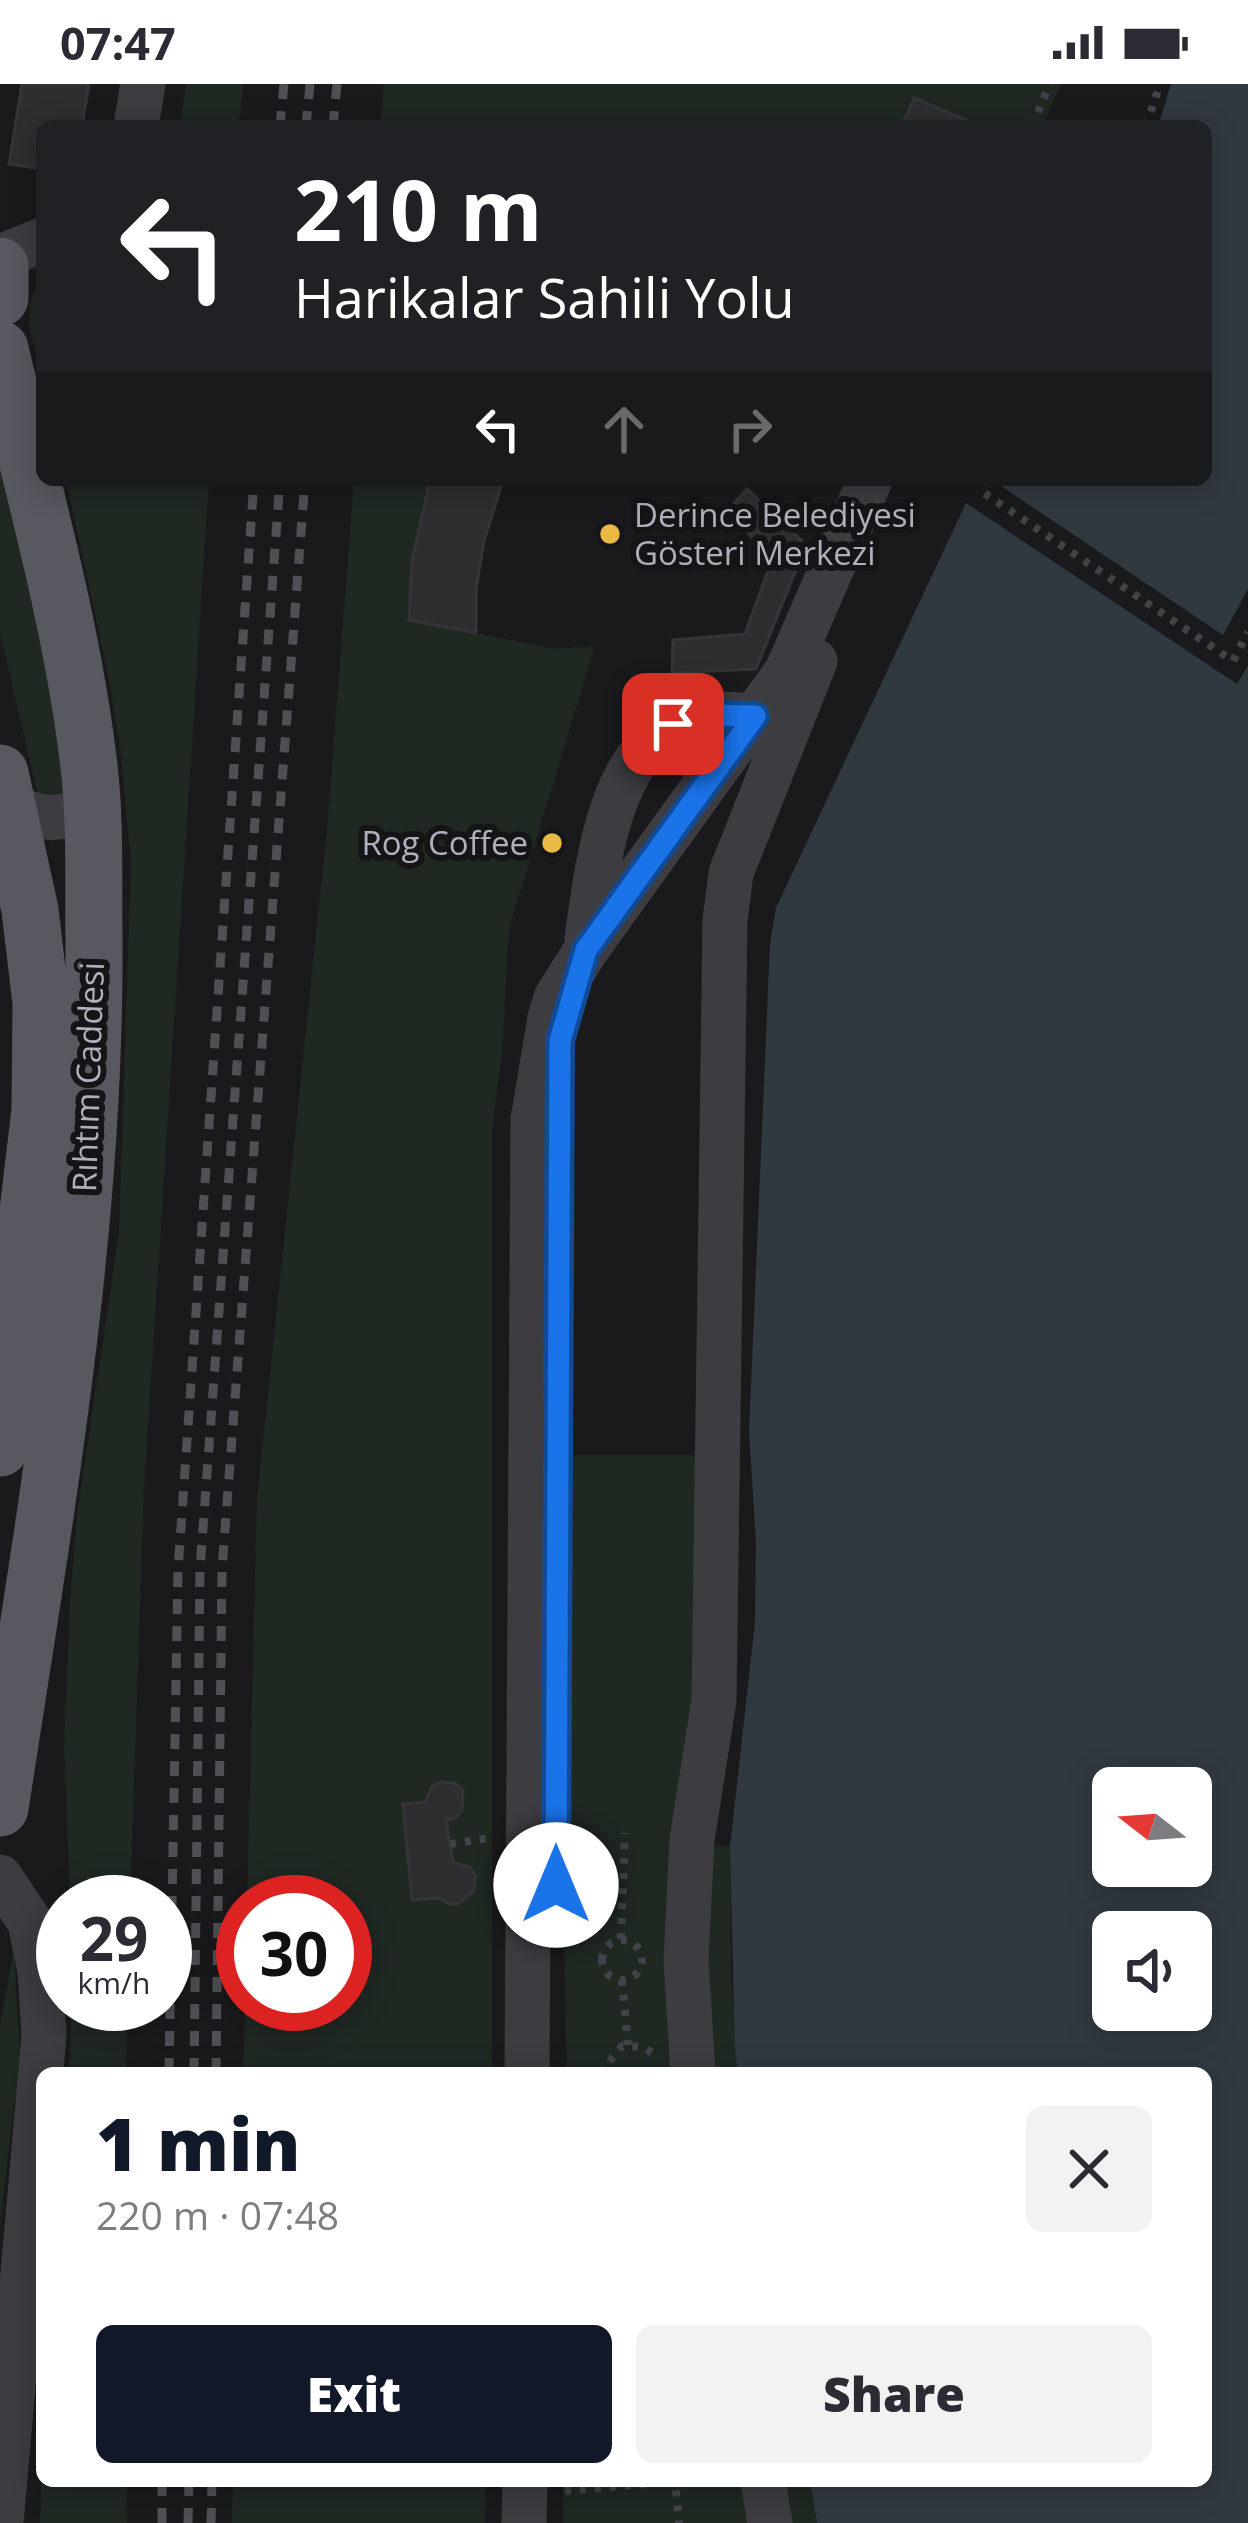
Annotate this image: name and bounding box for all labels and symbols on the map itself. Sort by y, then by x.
place label: Derince Belediyesi Gösteri Merkezi [634,492,916,575]
marker: Derince Belediyesi Gösteri Merkezi [597,521,623,547]
pin [622,673,724,775]
place label: Rog Coffee [361,820,528,865]
marker: Rog Coffee [539,830,565,856]
street label: Rıhtım Caddesi [61,961,114,1193]
north arrow [1092,1767,1212,1887]
position arrow [493,1822,619,1948]
speed limit sign: 30 [216,1875,372,2031]

